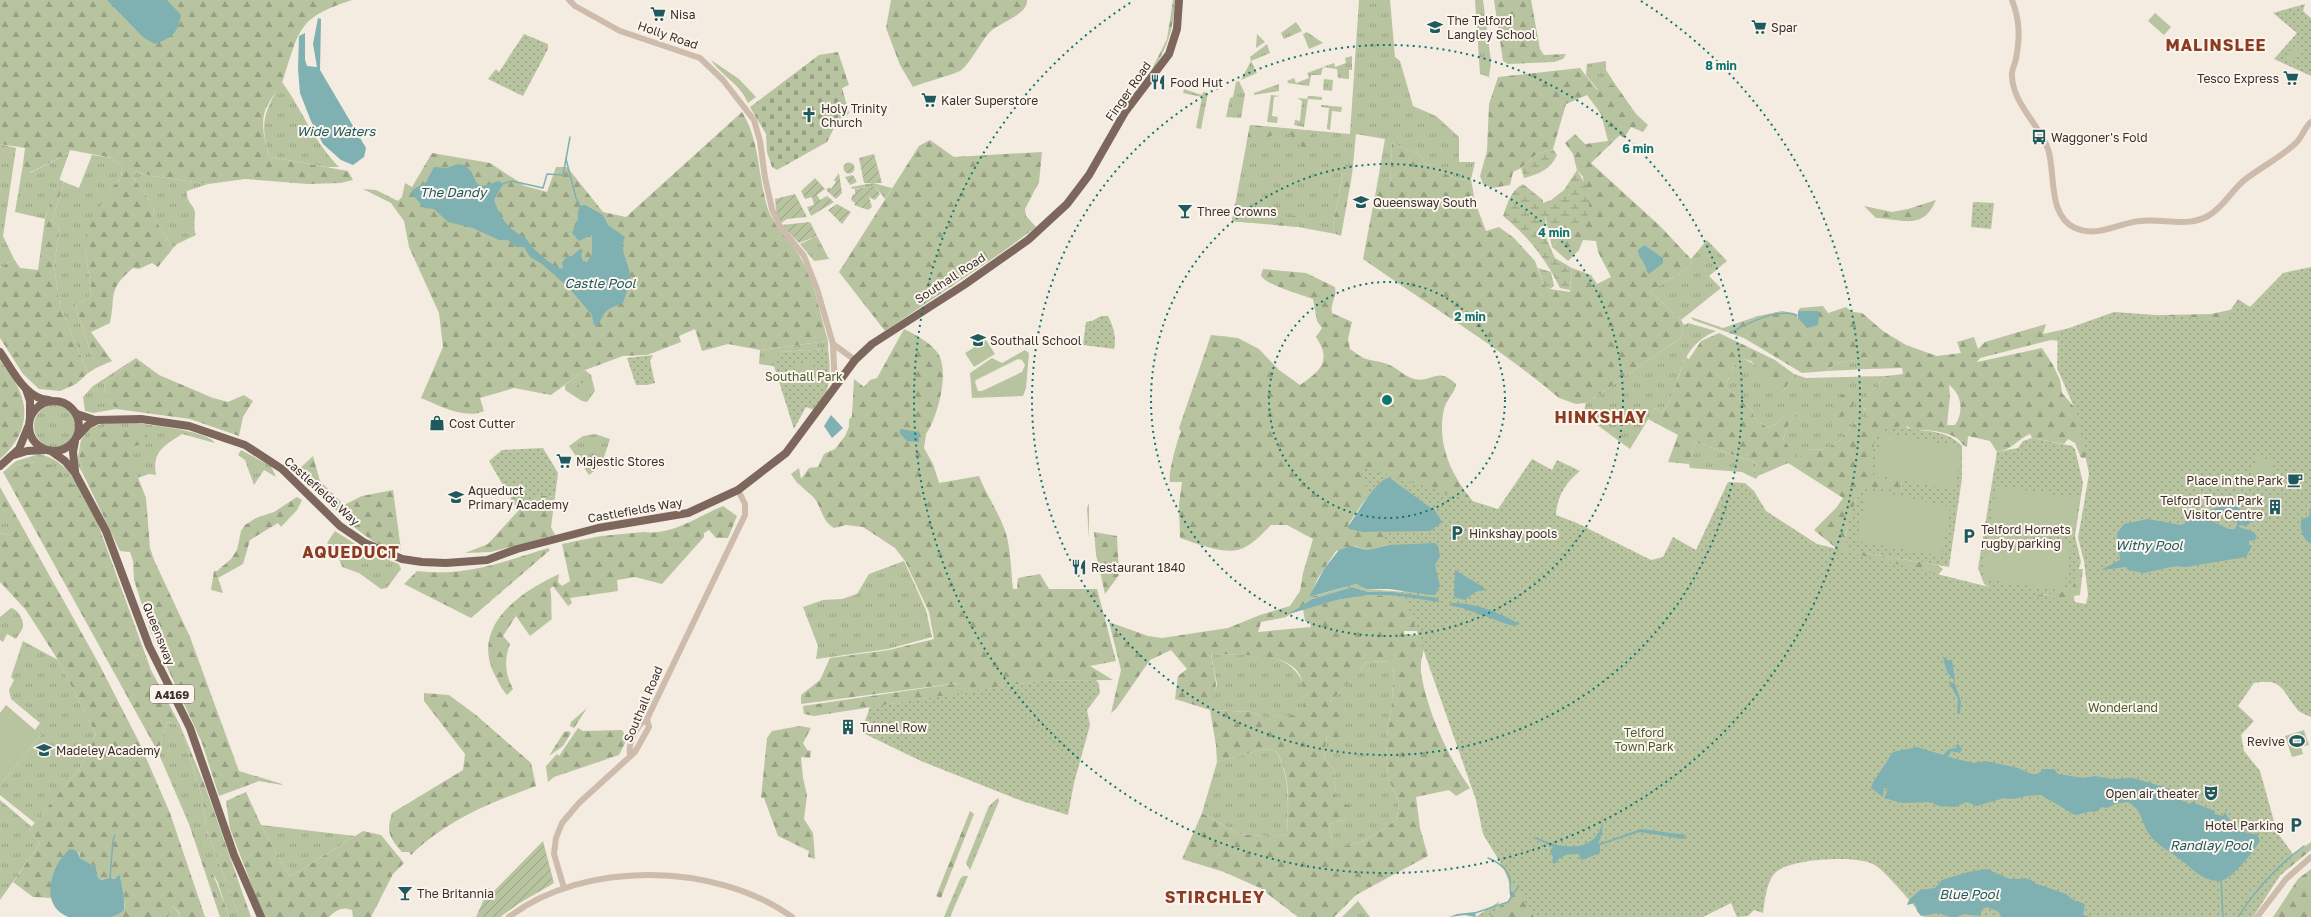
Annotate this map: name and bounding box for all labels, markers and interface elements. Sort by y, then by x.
supermarket icon: Nisa [649,5,667,23]
place label: Nisa [670,7,695,22]
place label: The Telford Langley School [1447,13,1536,42]
street label: Holly Road [636,18,700,52]
school or university icon: The Telford Langley School [1426,18,1444,36]
supermarket icon: Spar [1750,18,1768,36]
place label: Spar [1771,20,1798,35]
district label: MALINSLEE [2165,35,2267,55]
street label: Finger Road [1102,58,1154,124]
text: 8 min [1705,58,1737,73]
supermarket icon: Tesco Express [2282,69,2300,87]
place label: Tesco Express [2197,71,2279,86]
restaurant icon: Food Hut [1149,73,1167,91]
place label: Food Hut [1170,75,1223,90]
supermarket icon: Kaler Superstore [920,91,938,109]
place label: Kaler Superstore [941,93,1038,108]
place label: Holy Trinity Church [821,101,888,130]
church icon: Holy Trinity Church [800,106,818,124]
water label: Wide Waters [297,123,376,139]
bus stop icon: Waggoner's Fold [2030,128,2048,146]
place label: Waggoner's Fold [2051,130,2148,145]
text: 6 min [1622,141,1654,156]
water label: The Dandy [420,184,488,200]
school or university icon: Queensway South [1352,193,1370,211]
place label: Queensway South [1373,195,1477,210]
bar icon: Three Crowns [1176,202,1194,220]
place label: Three Crowns [1197,204,1277,219]
text: 4 min [1538,225,1570,240]
street label: Southall Road [912,250,988,306]
water label: Castle Pool [564,275,636,291]
text: 2 min [1454,309,1486,324]
school or university icon: Southall School [969,331,987,349]
place label: Southall School [990,333,1082,348]
park label: Southall Park [765,369,843,384]
centre of rings [1380,393,1394,407]
district label: HINKSHAY [1554,407,1648,427]
shop icon: Cost Cutter [428,414,446,432]
place label: Cost Cutter [449,416,515,431]
supermarket icon: Majestic Stores [555,452,573,470]
street label: Castlefields Way [281,453,363,529]
place label: Majestic Stores [576,454,665,469]
cafe icon: Place in the Park [2286,471,2304,489]
place label: Place in the Park [2186,473,2283,488]
place label: Aqueduct Primary Academy [468,483,569,512]
school or university icon: Aqueduct Primary Academy [447,488,465,506]
place label: Telford Town Park Visitor Centre [2160,493,2263,522]
street label: Castlefields Way [586,494,684,526]
building icon: Telford Town Park Visitor Centre [2266,498,2284,516]
place label: Telford Hornets rugby parking [1981,522,2071,551]
parking icon: Hinkshay pools [1448,524,1466,542]
place label: Hinkshay pools [1469,526,1557,541]
parking icon: Telford Hornets rugby parking [1960,527,1978,545]
water label: Withy Pool [2115,537,2184,553]
district label: AQUEDUCT [302,542,400,562]
restaurant icon: Restaurant 1840 [1070,558,1088,576]
place label: Restaurant 1840 [1091,560,1186,575]
street label: Queensway [140,600,179,668]
street label: Southall Road [620,664,666,744]
road number: A4169 [150,685,194,703]
park label: Wonderland [2088,700,2158,715]
building icon: Tunnel Row [839,718,857,736]
place label: Tunnel Row [860,720,927,735]
park label: Telford Town Park [1614,725,1674,754]
sports icon: Revive [2288,732,2306,750]
place label: Revive [2247,734,2285,749]
school or university icon: Madeley Academy [35,741,53,759]
place label: Madeley Academy [56,743,161,758]
theatre icon: Open air theater [2202,784,2220,802]
place label: Open air theater [2105,786,2199,801]
parking icon: Hotel Parking [2287,816,2305,834]
place label: Hotel Parking [2205,818,2284,833]
water label: Randlay Pool [2170,837,2253,853]
bar icon: The Britannia [396,884,414,902]
place label: The Britannia [417,886,494,901]
water label: Blue Pool [1939,886,2000,902]
district label: STIRCHLEY [1165,887,1265,907]

